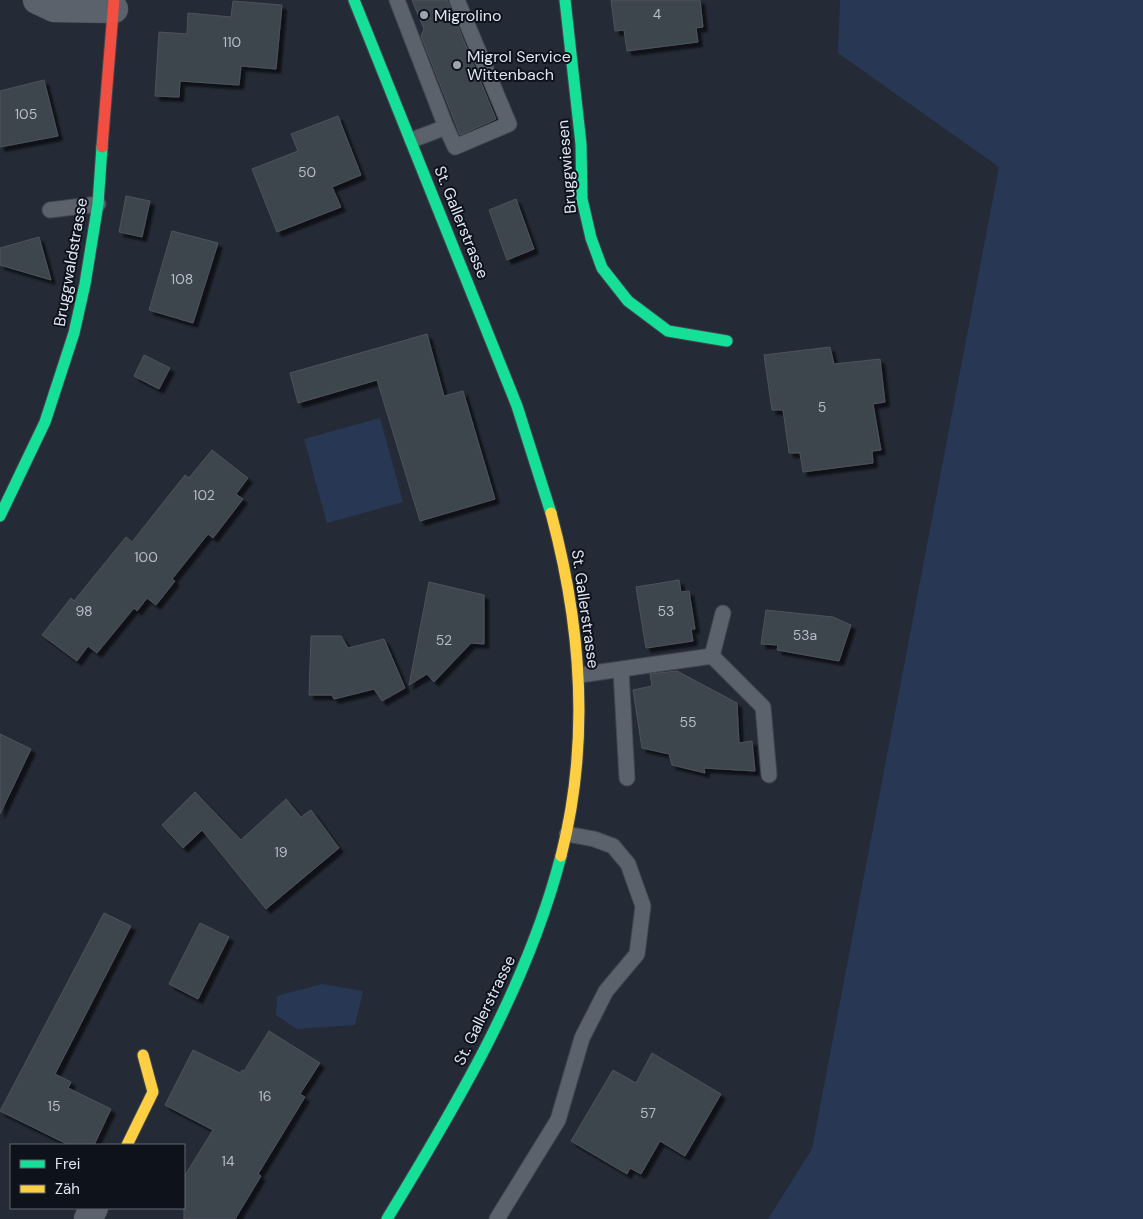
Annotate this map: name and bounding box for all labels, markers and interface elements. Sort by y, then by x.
place label: Migrolino [434,5,501,26]
house number: 4 [653,5,662,23]
marker: Migrolino [418,9,430,21]
house number: 110 [223,33,241,51]
place label: Migrol Service Wittenbach [467,46,571,85]
marker: Migrol Service Wittenbach [451,59,463,71]
house number: 105 [15,105,37,123]
street label: Bruggwiesen [552,119,581,215]
house number: 50 [298,163,316,181]
street label: St. Gallerstrasse [429,163,494,282]
street label: Bruggwaldstrasse [49,196,92,328]
house number: 108 [171,270,193,288]
house number: 5 [818,398,826,416]
house number: 102 [193,486,215,504]
house number: 100 [134,548,158,566]
street label: St. Gallerstrasse [567,548,604,670]
house number: 98 [75,602,93,620]
house number: 53 [658,602,674,620]
house number: 53a [793,626,817,644]
house number: 52 [436,631,452,649]
house number: 55 [679,713,697,731]
house number: 19 [274,843,288,861]
street label: St. Gallerstrasse [449,952,520,1069]
house number: 16 [258,1087,272,1105]
house number: 15 [48,1097,60,1115]
house number: 57 [640,1104,656,1122]
legend [10,1144,185,1209]
house number: 14 [222,1152,235,1170]
text: Frei [55,1154,80,1174]
text: Zäh [55,1179,80,1199]

